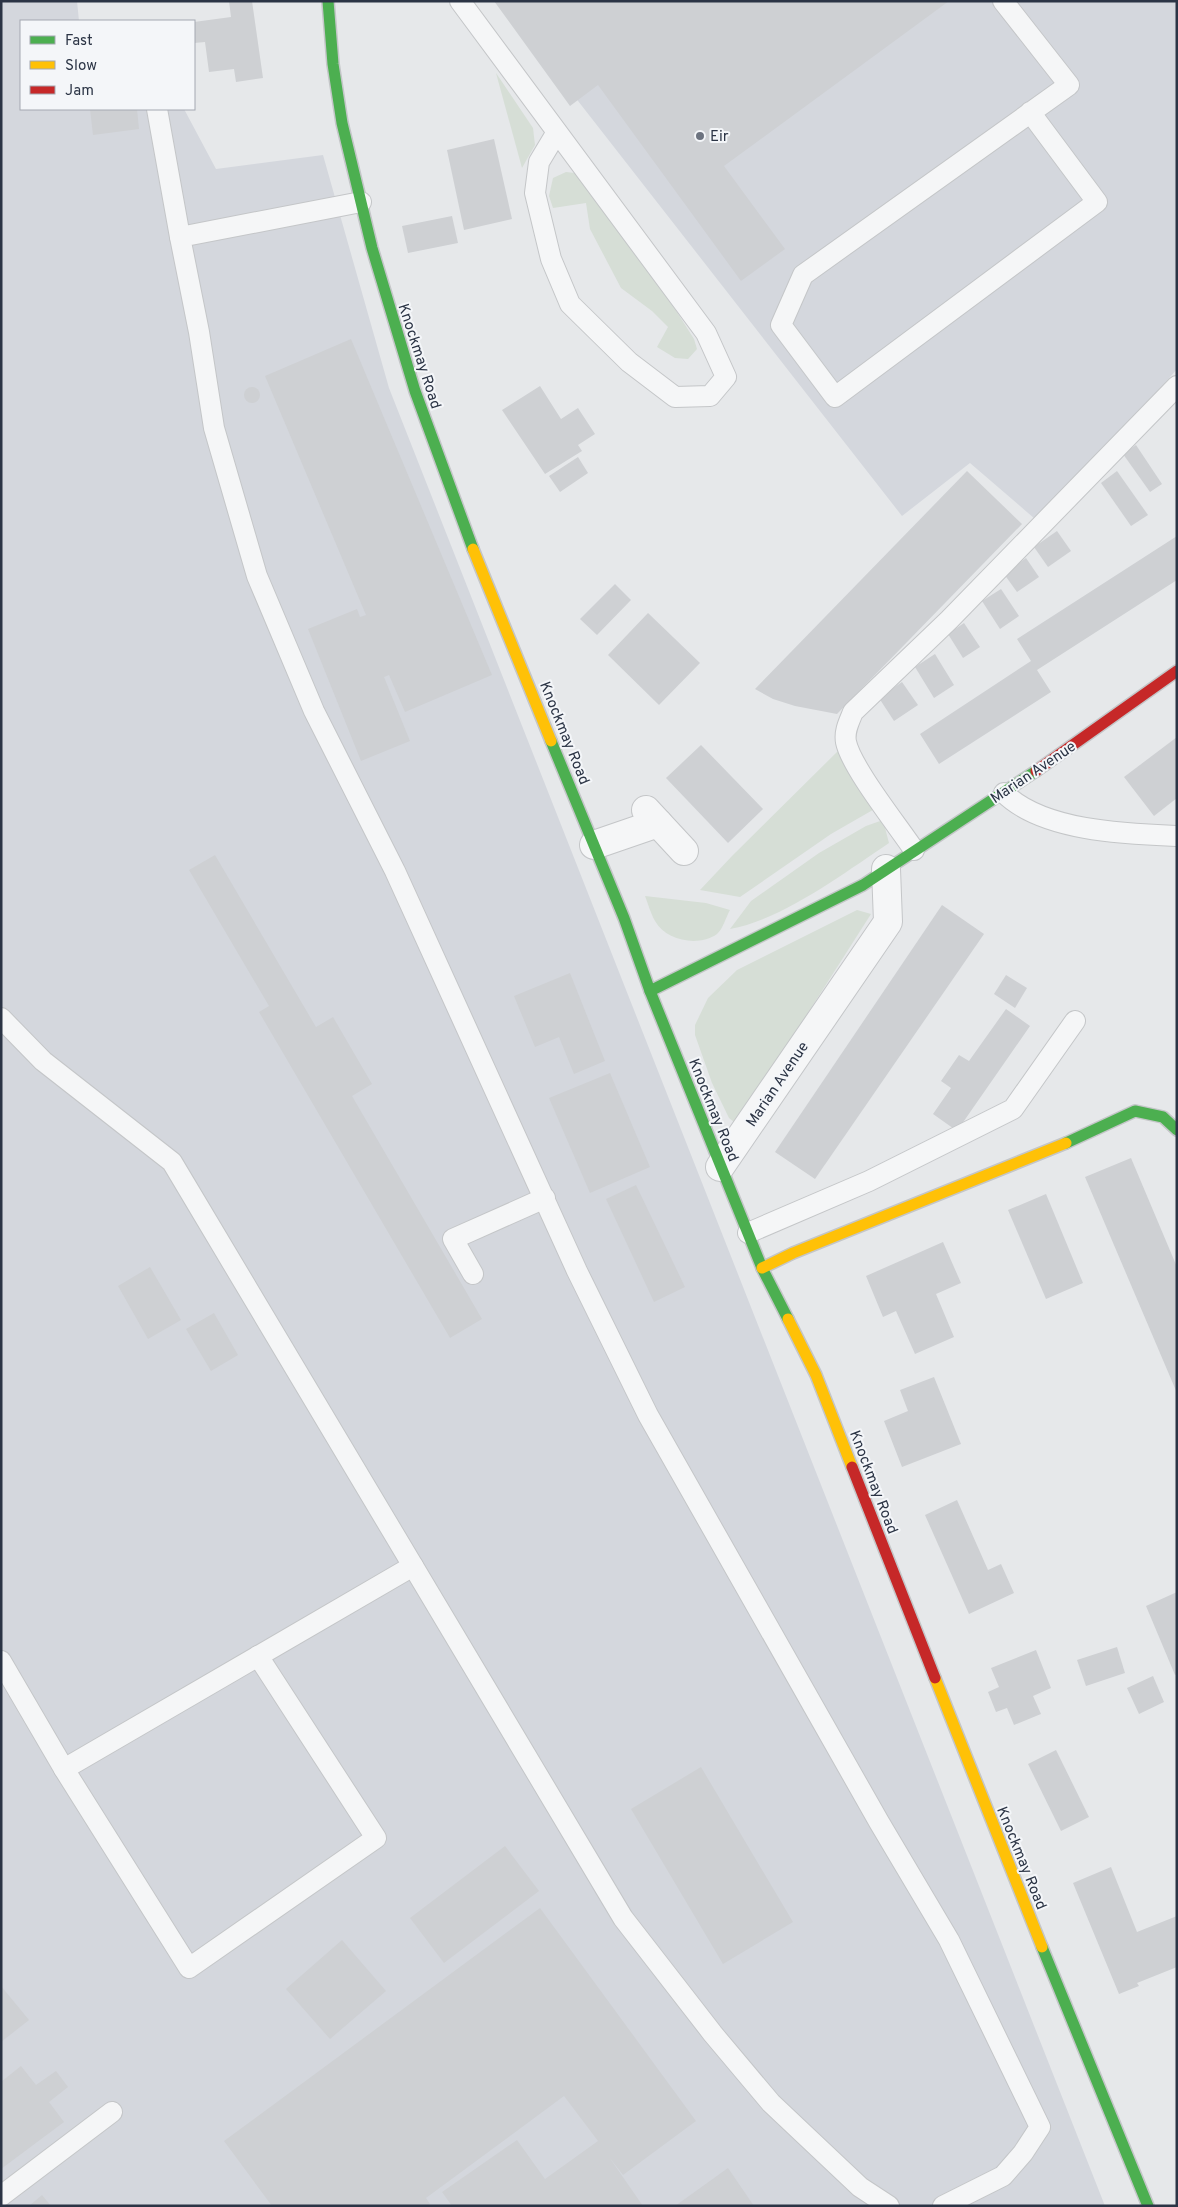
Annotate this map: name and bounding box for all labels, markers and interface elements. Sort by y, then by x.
legend [20,20,195,110]
text: Fast [65,32,93,51]
text: Slow [65,57,97,76]
text: Jam [65,82,94,101]
place label: Eir [710,128,729,147]
marker: Eir [694,130,706,142]
street label: Knockmay Road [393,301,445,412]
street label: Knockmay Road [534,679,593,788]
street label: Marian Avenue [988,738,1080,809]
street label: Marian Avenue [743,1039,814,1131]
street label: Knockmay Road [683,1056,742,1165]
street label: Knockmay Road [844,1428,901,1537]
street label: Knockmay Road [991,1804,1050,1913]

